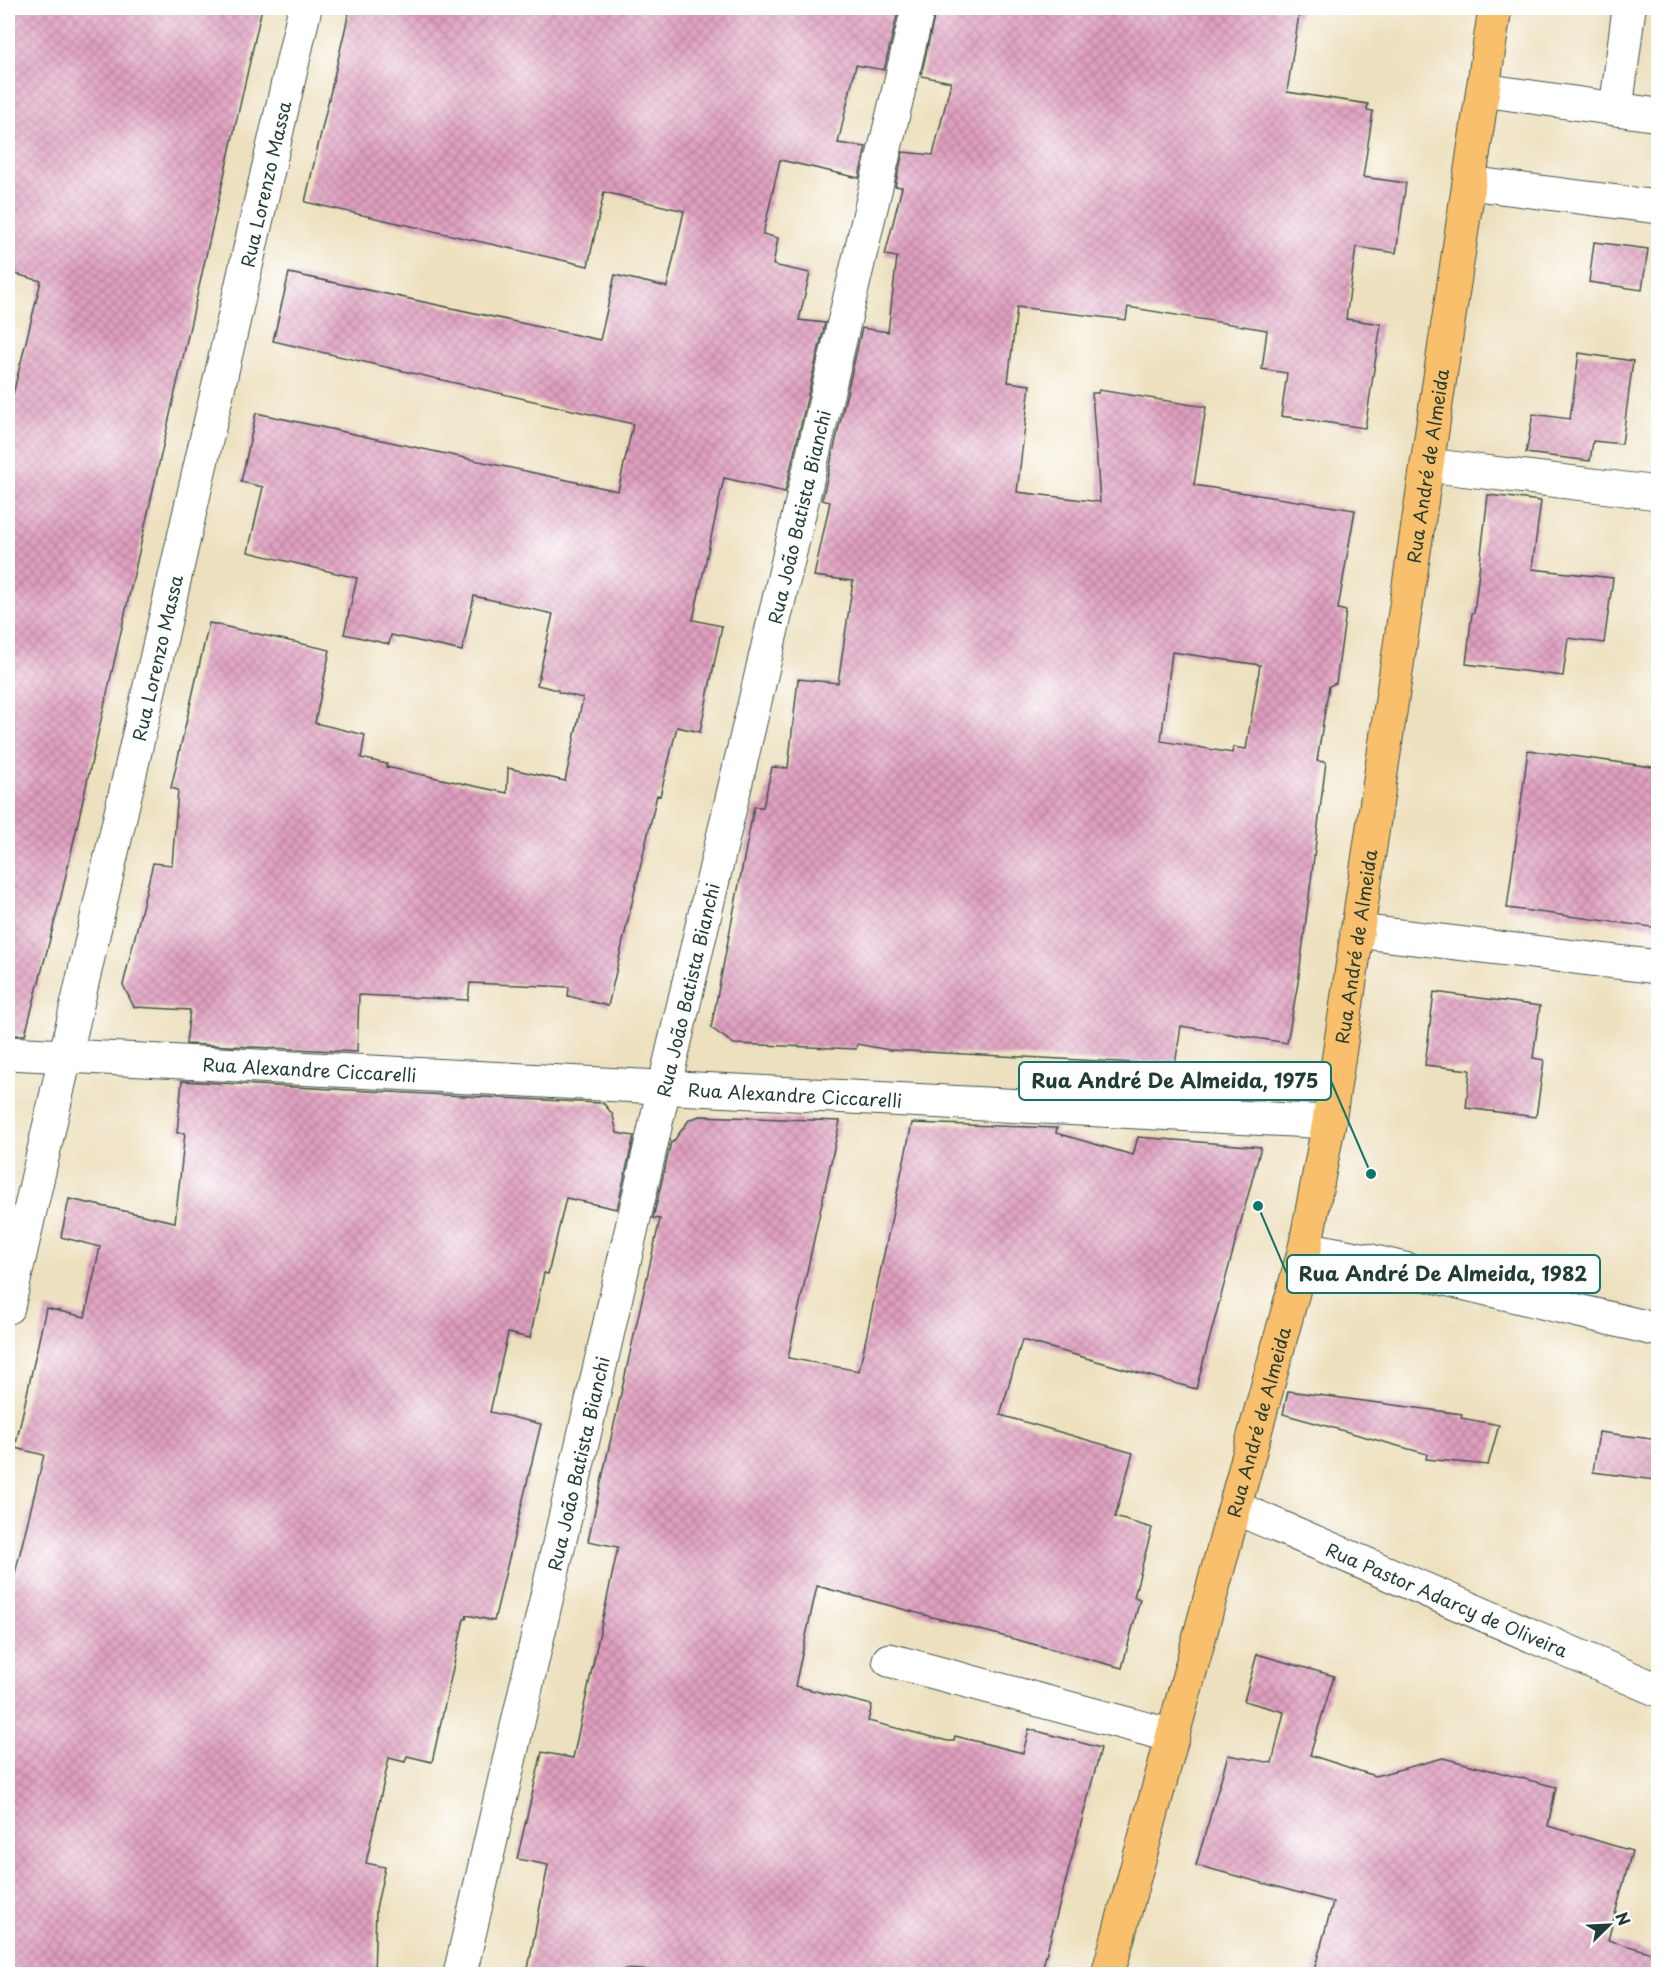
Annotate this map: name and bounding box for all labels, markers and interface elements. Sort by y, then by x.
street label: Rua Lorenzo Massa [233,97,297,270]
street label: Rua André de Almeida [1399,366,1455,565]
street label: Rua João Batista Bianchi [760,407,837,626]
street label: Rua Lorenzo Massa [124,571,189,743]
street label: Rua André de Almeida [1327,847,1383,1045]
street label: Rua João Batista Bianchi [649,880,725,1100]
street label: Rua Alexandre Ciccarelli [202,1050,417,1088]
callout: Rua André De Almeida, 1975 [1019,1062,1331,1100]
text: Rua André De Almeida, 1975 [1032,1065,1318,1095]
street label: Rua Alexandre Ciccarelli [687,1075,903,1113]
callout: Rua André De Almeida, 1982 [1287,1255,1600,1293]
text: Rua André De Almeida, 1982 [1299,1258,1587,1288]
street label: Rua André de Almeida [1219,1323,1297,1520]
street label: Rua João Batista Bianchi [540,1354,615,1573]
street label: Rua Pastor Adarcy de Oliveira [1322,1535,1572,1663]
north arrow [1579,1895,1639,1955]
text: N [1610,1908,1637,1929]

